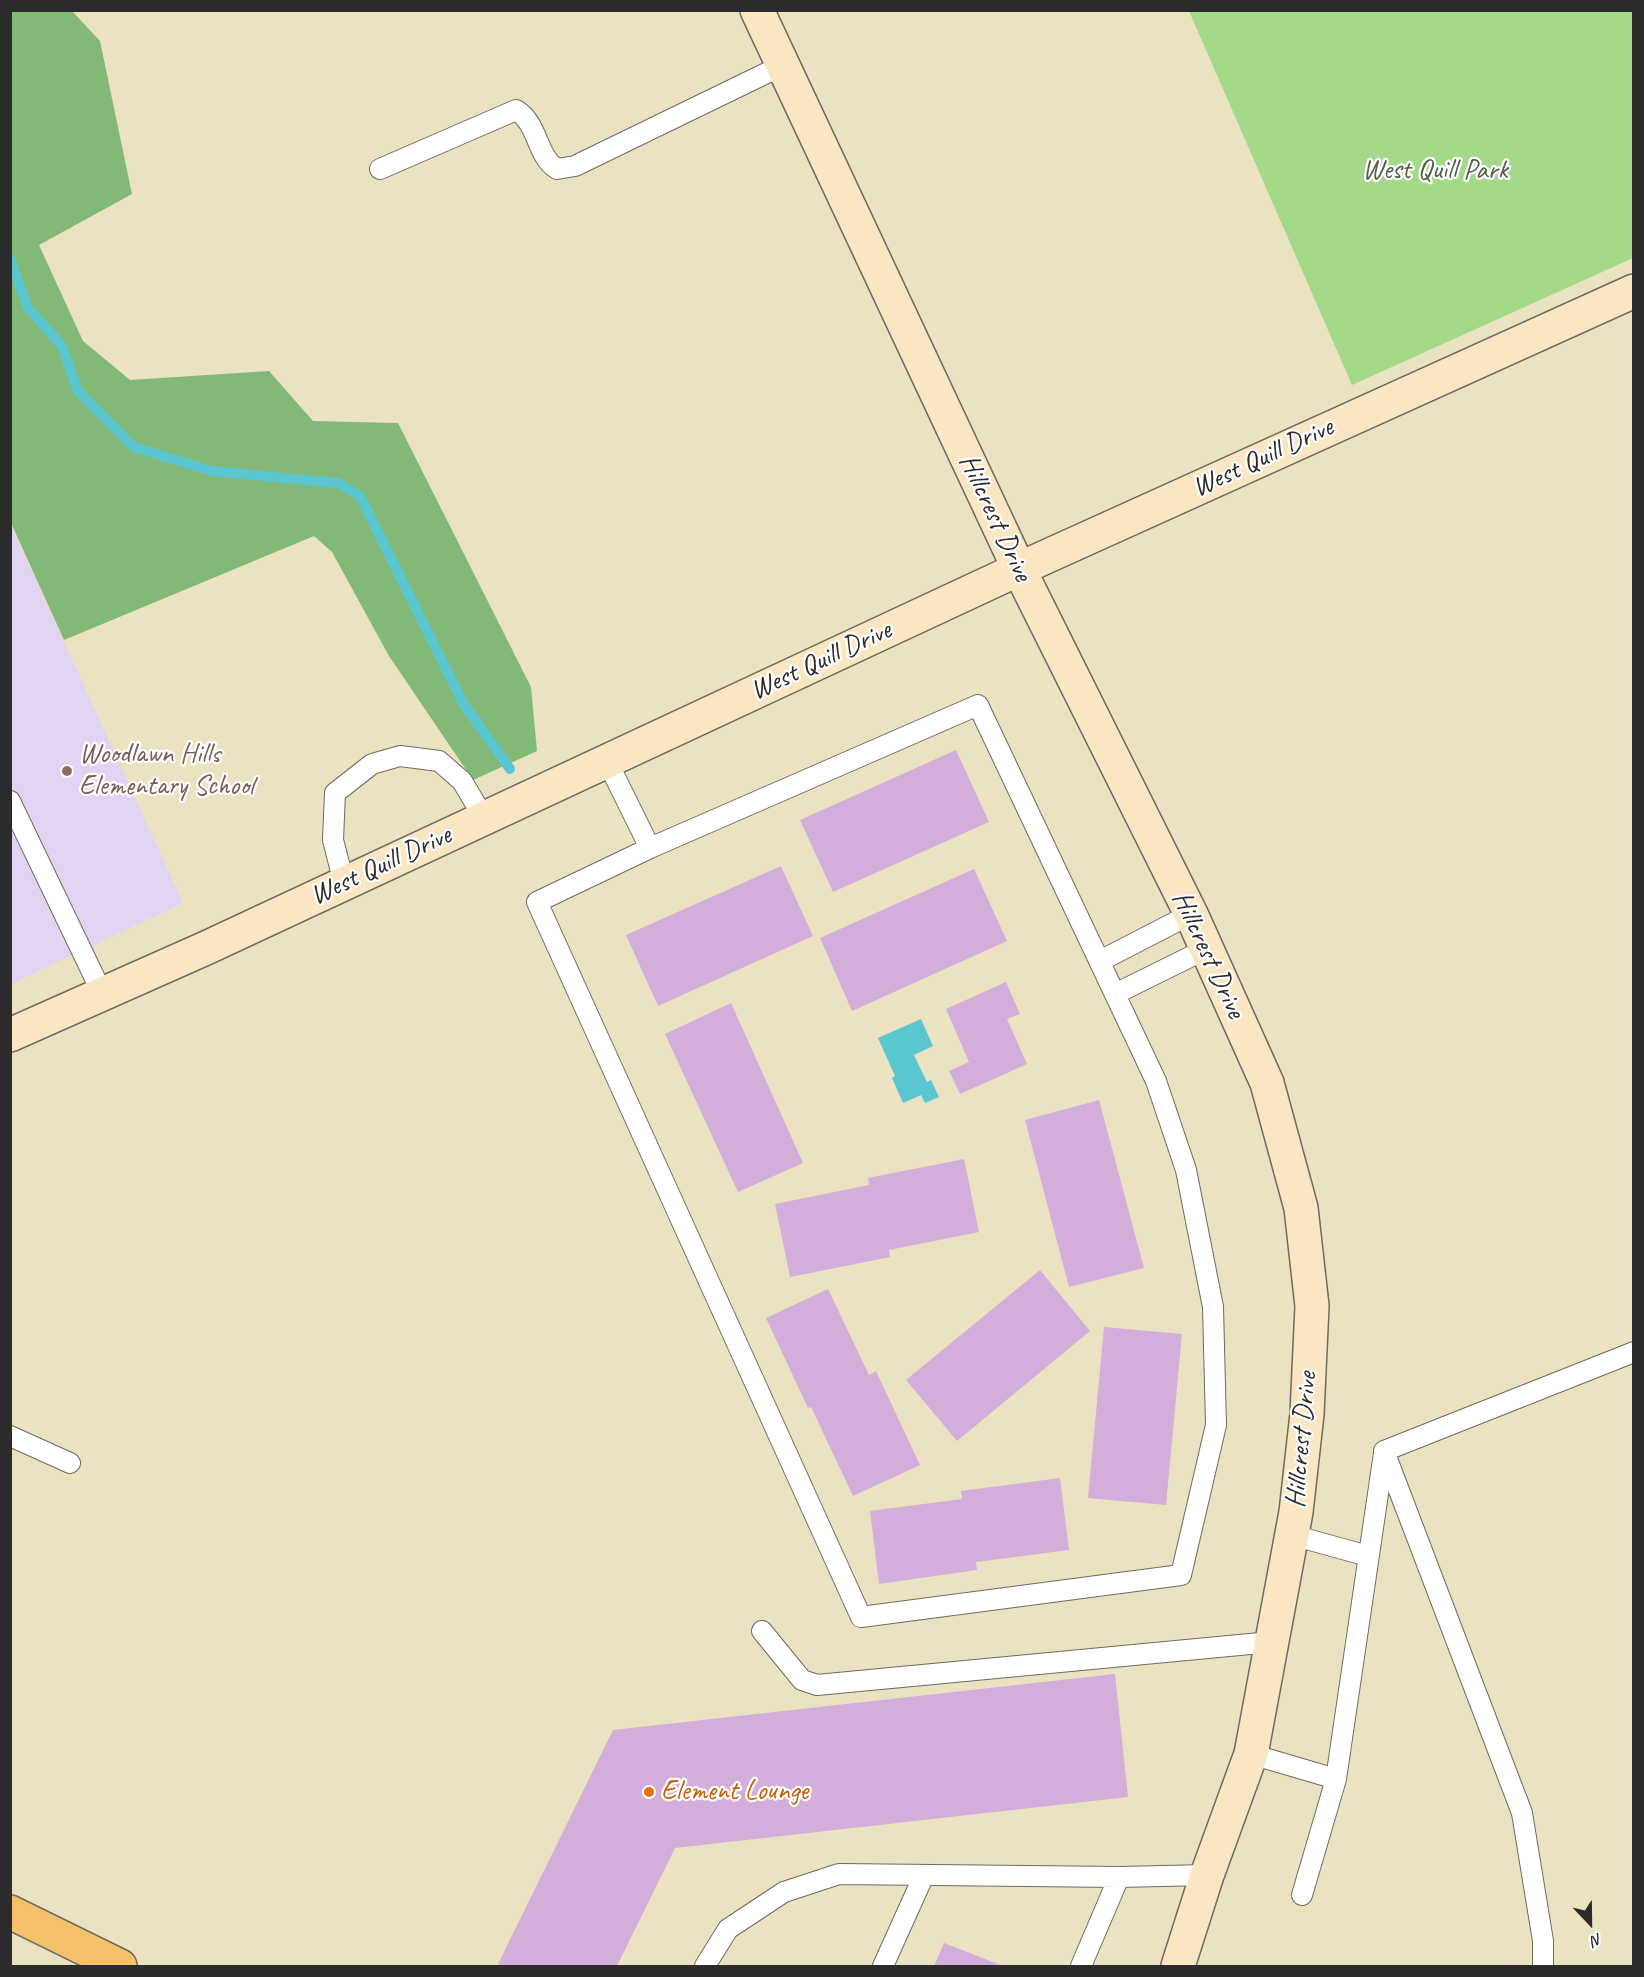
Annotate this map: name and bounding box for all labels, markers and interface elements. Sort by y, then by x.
park label: West Quill Park [1362,154,1508,188]
street label: West Quill Drive [1187,411,1339,505]
street label: Hillcrest Drive [951,449,1039,587]
street label: West Quill Drive [745,614,897,708]
place label: Woodlawn Hills Elementary School [79,738,254,804]
marker: Woodlawn Hills Elementary School [60,764,74,778]
street label: West Quill Drive [305,819,457,913]
street label: Hillcrest Drive [1164,886,1252,1024]
street label: Hillcrest Drive [1279,1371,1325,1509]
place label: Element Lounge [661,1775,808,1809]
marker: Element Lounge [642,1785,656,1799]
north arrow [1560,1893,1620,1953]
text: N [1588,1929,1605,1951]

